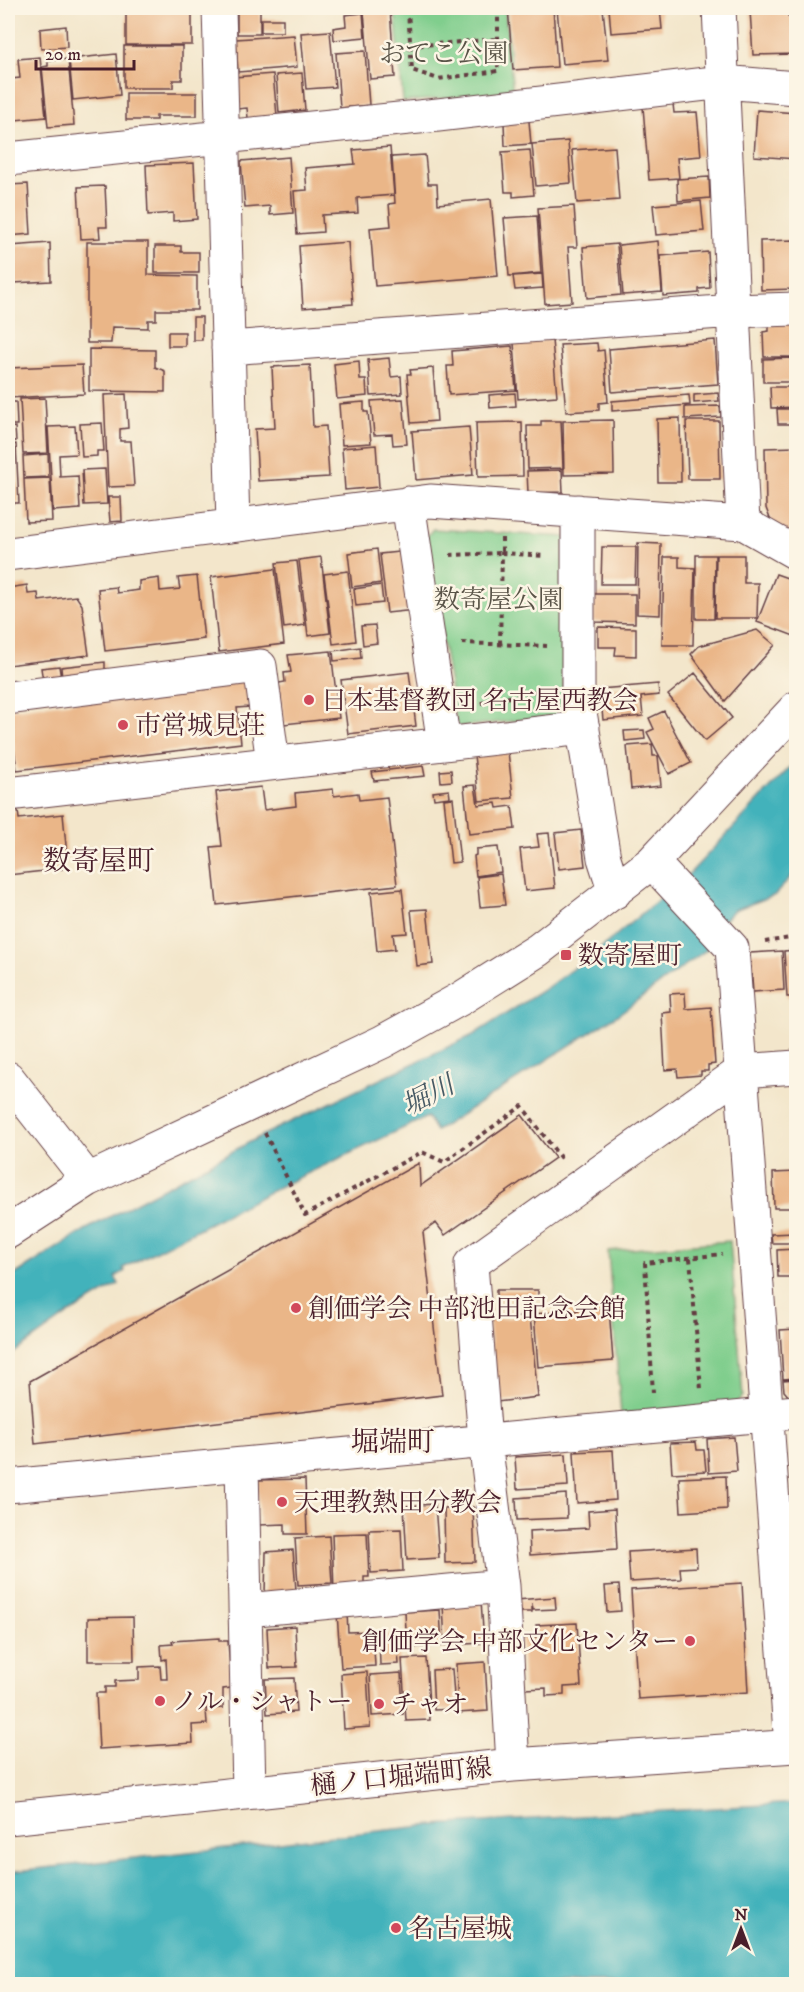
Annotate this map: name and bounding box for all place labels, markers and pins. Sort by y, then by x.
place label: 日本基督教団 名古屋西教会 [321,685,639,718]
marker: 日本基督教団 名古屋西教会 [302,693,316,707]
place label: 市営城見荘 [135,710,265,743]
marker: 市営城見荘 [116,718,130,732]
place label: 数寄屋町 [578,940,682,973]
marker: 数寄屋町 [559,948,573,962]
place label: 創価学会 中部池田記念会館 [308,1293,626,1326]
marker: 創価学会 中部池田記念会館 [289,1301,303,1315]
place label: 天理教熱田分教会 [294,1487,502,1520]
marker: 天理教熱田分教会 [275,1495,289,1509]
place label: 創価学会 中部文化センター [361,1626,678,1659]
marker: 創価学会 中部文化センター [683,1634,697,1648]
place label: ノル・シャトー [172,1686,352,1719]
place label: チャオ [391,1689,468,1722]
marker: ノル・シャトー [153,1694,167,1708]
marker: チャオ [372,1697,386,1711]
place label: 名古屋城 [408,1913,512,1946]
marker: 名古屋城 [389,1921,403,1935]

